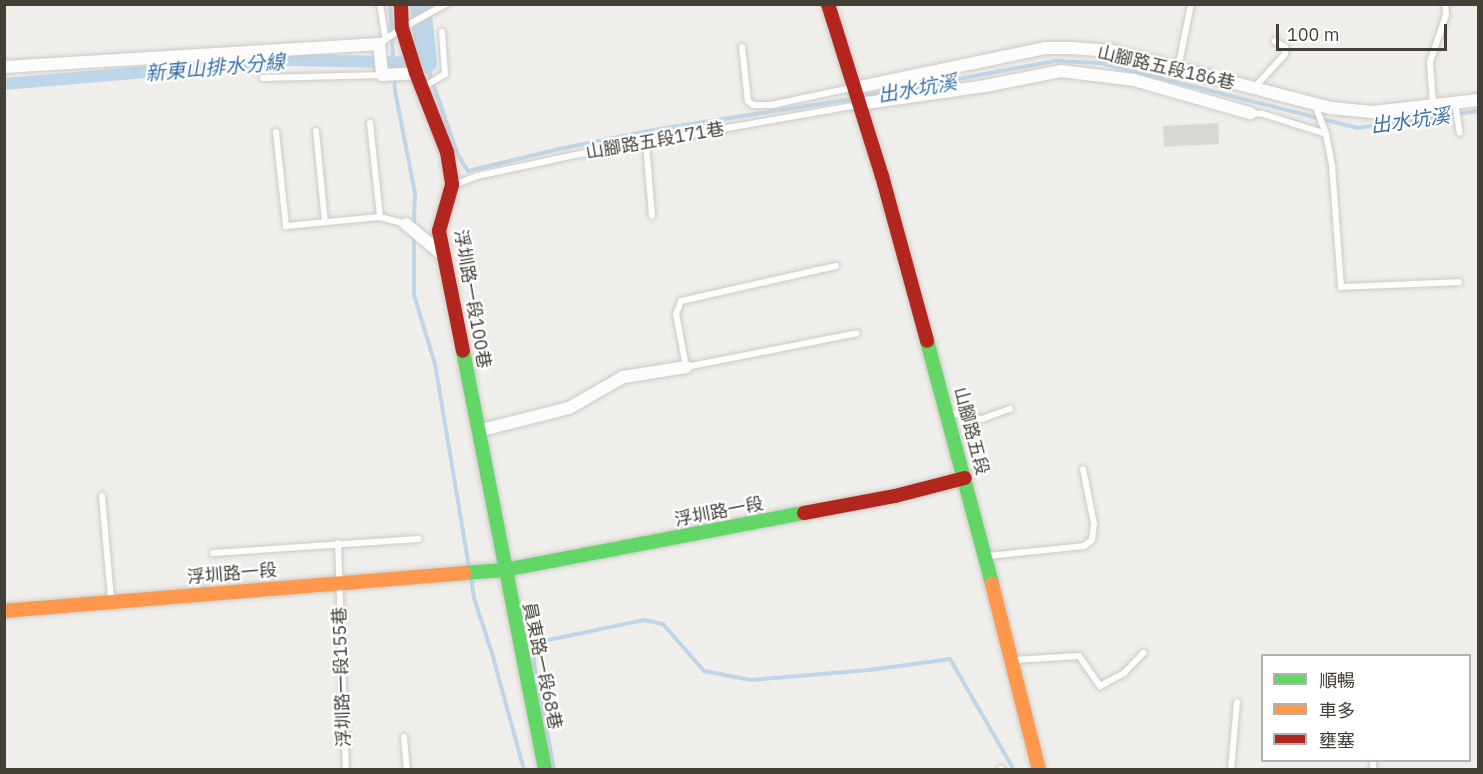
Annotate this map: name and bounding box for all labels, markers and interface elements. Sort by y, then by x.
scale bar [1279,12,1450,50]
text: 100 m [1287,23,1339,46]
street label: 山腳路五段186巷 [1095,42,1237,94]
water label: 新東山排水分線 [144,49,286,85]
water label: 出水坑溪 [876,69,958,107]
water label: 出水坑溪 [1369,103,1451,137]
street label: 山腳路五段171巷 [584,118,726,164]
street label: 浮圳路一段100巷 [449,228,495,370]
street label: 山腳路五段 [949,385,993,477]
street label: 浮圳路一段 [673,493,765,531]
street label: 浮圳路一段 [186,559,278,589]
street label: 員東路一段68巷 [518,600,566,732]
street label: 浮圳路一段155巷 [329,606,355,748]
legend [1261,654,1471,762]
text: 順暢 [1319,669,1355,692]
text: 車多 [1319,699,1355,722]
text: 壅塞 [1319,729,1355,752]

